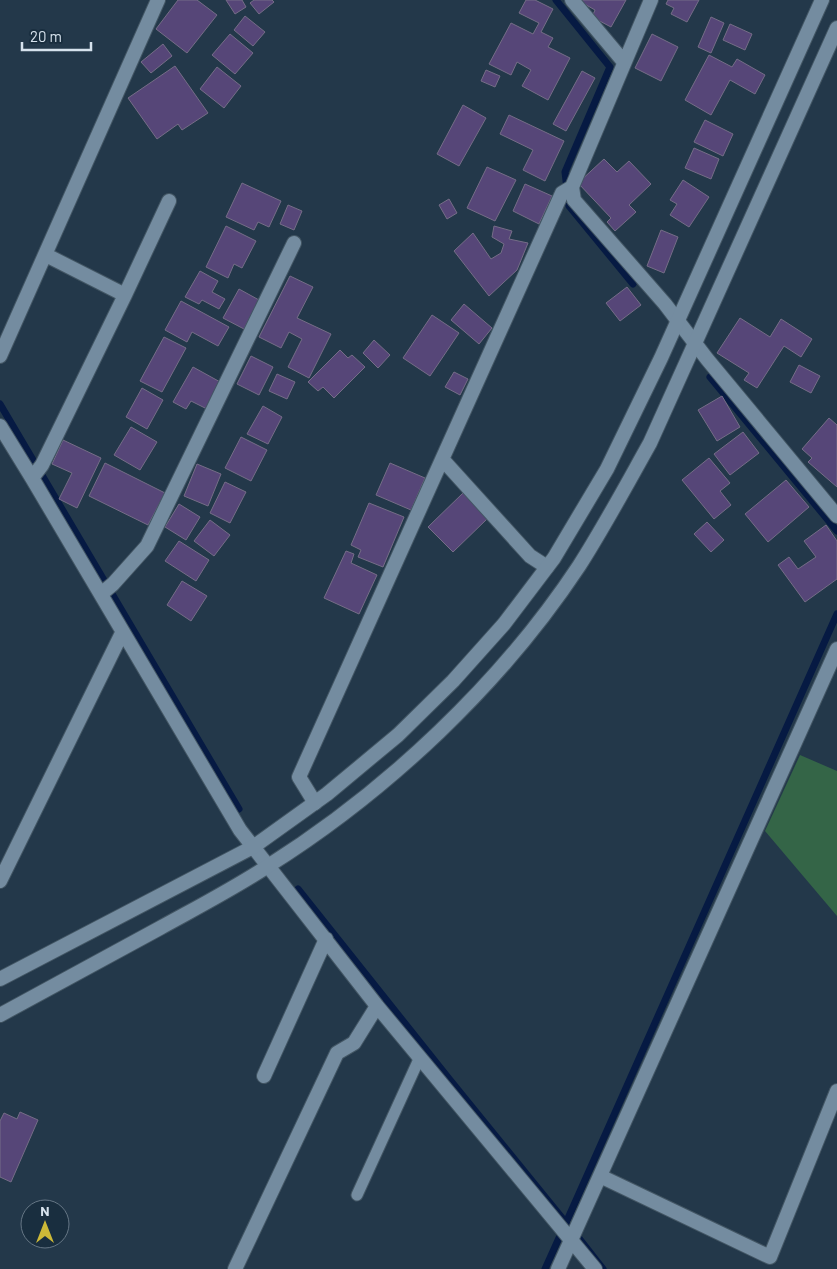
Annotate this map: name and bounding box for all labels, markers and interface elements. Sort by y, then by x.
scale bar [22,20,91,52]
text: 20 m [30,27,62,45]
north arrow [20,1199,70,1249]
text: N [40,1202,50,1219]

